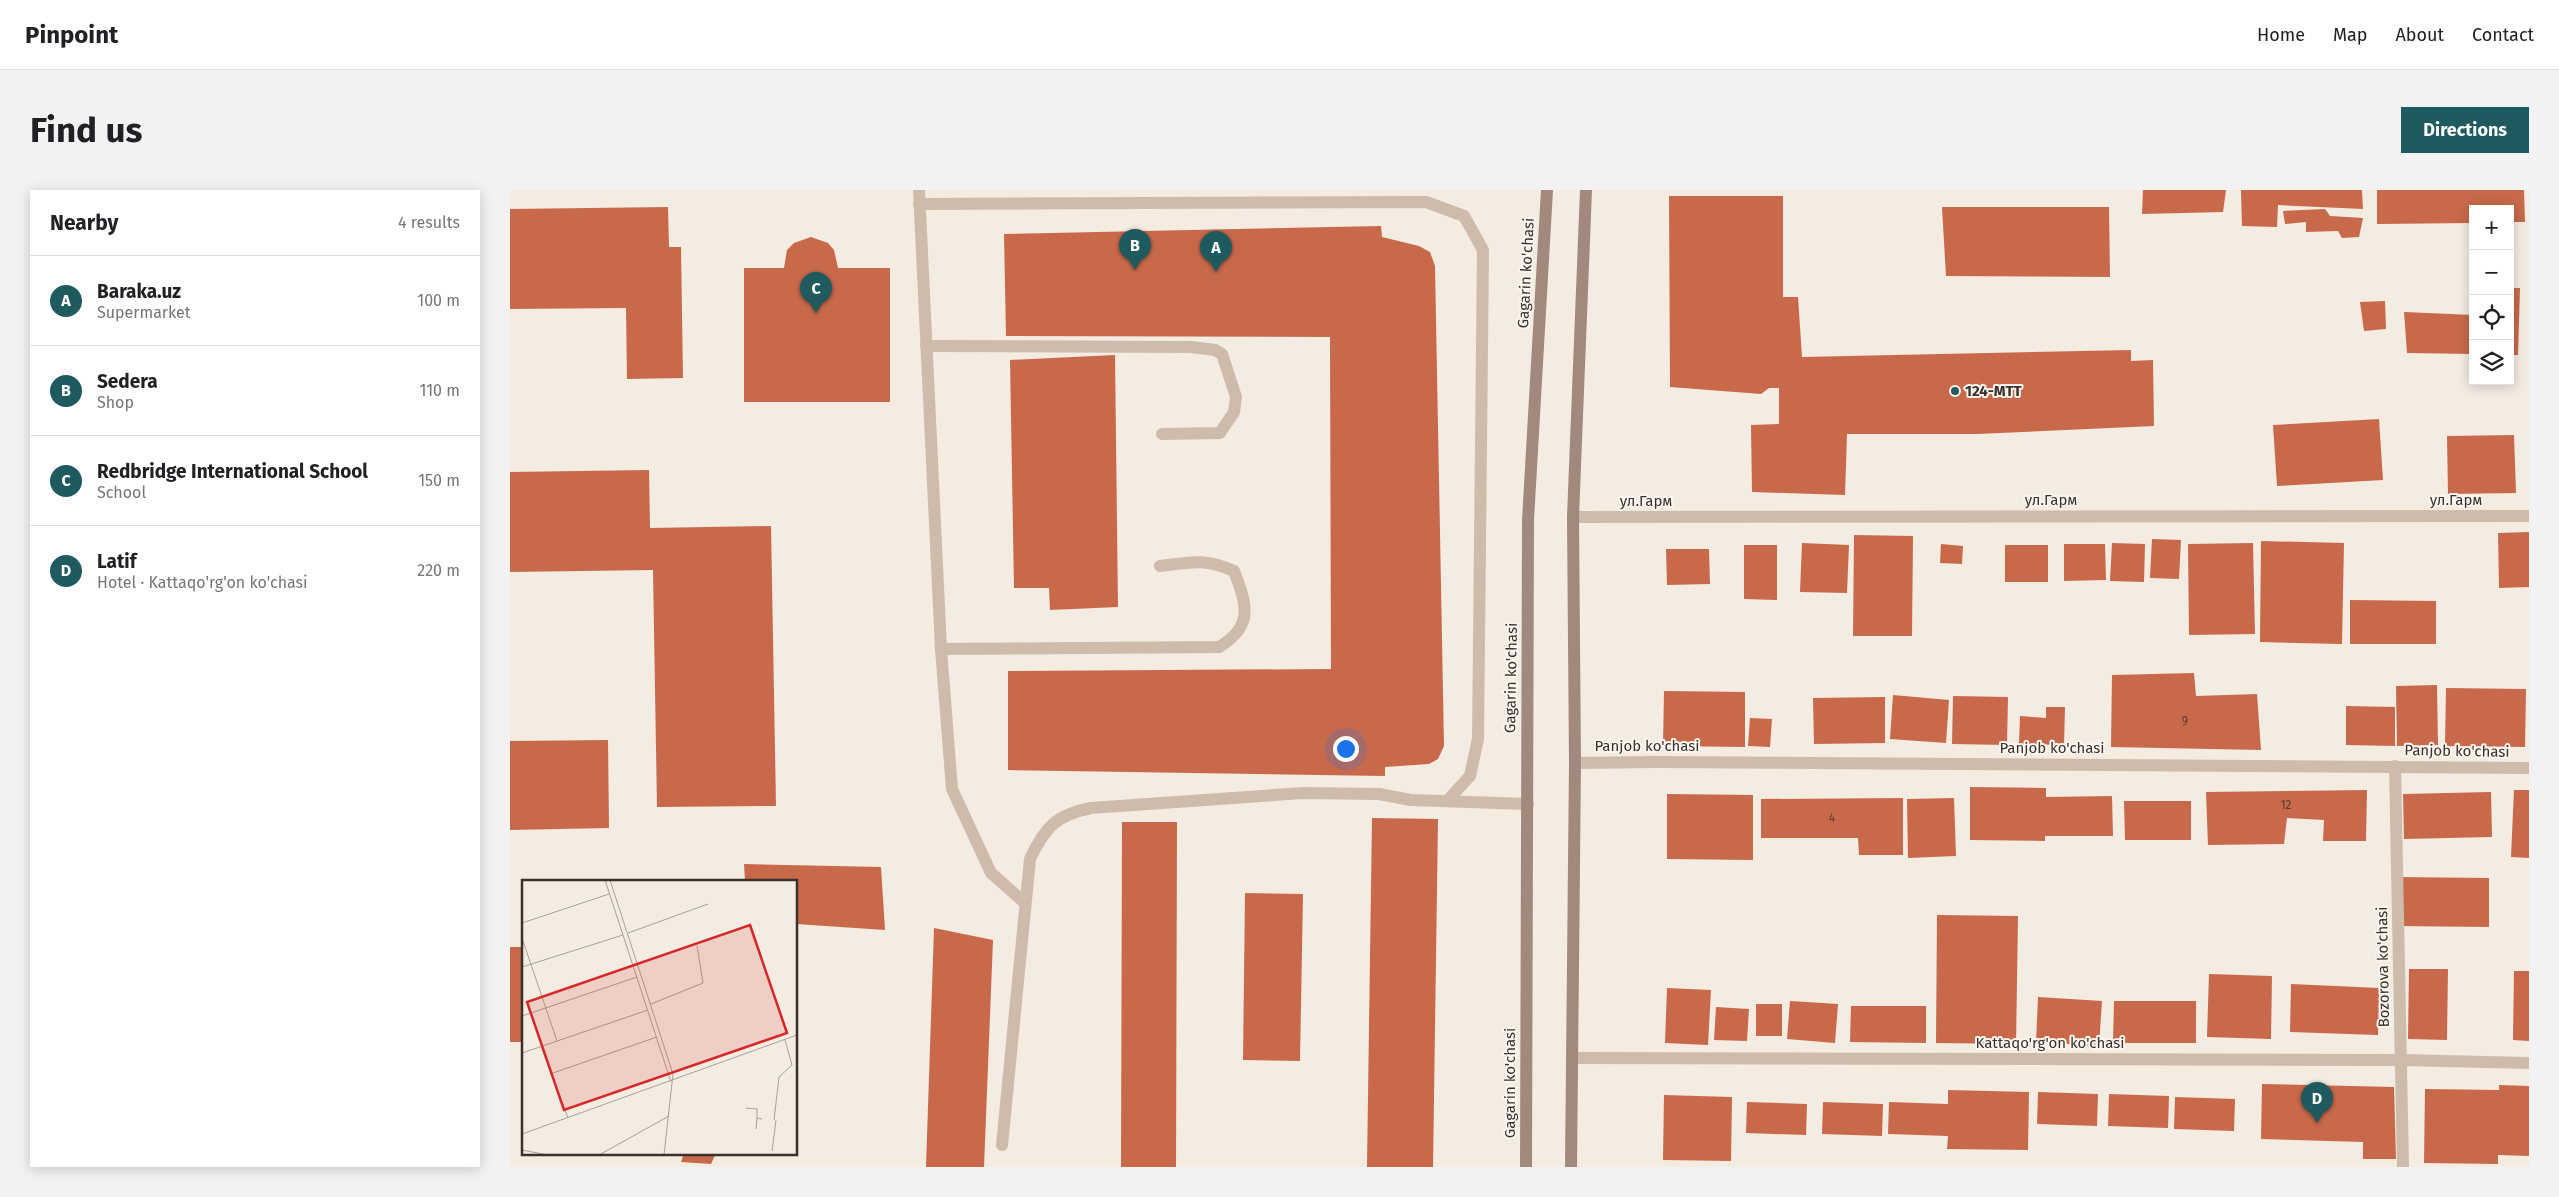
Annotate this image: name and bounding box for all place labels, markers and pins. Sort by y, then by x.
pin: B [1119,229,1151,270]
pin: A [1200,231,1232,272]
pin: C [800,272,832,313]
place label: 124-MTT [1965,382,2022,400]
marker: 124-MTT [1949,385,1961,397]
pin: D [2301,1082,2333,1123]

